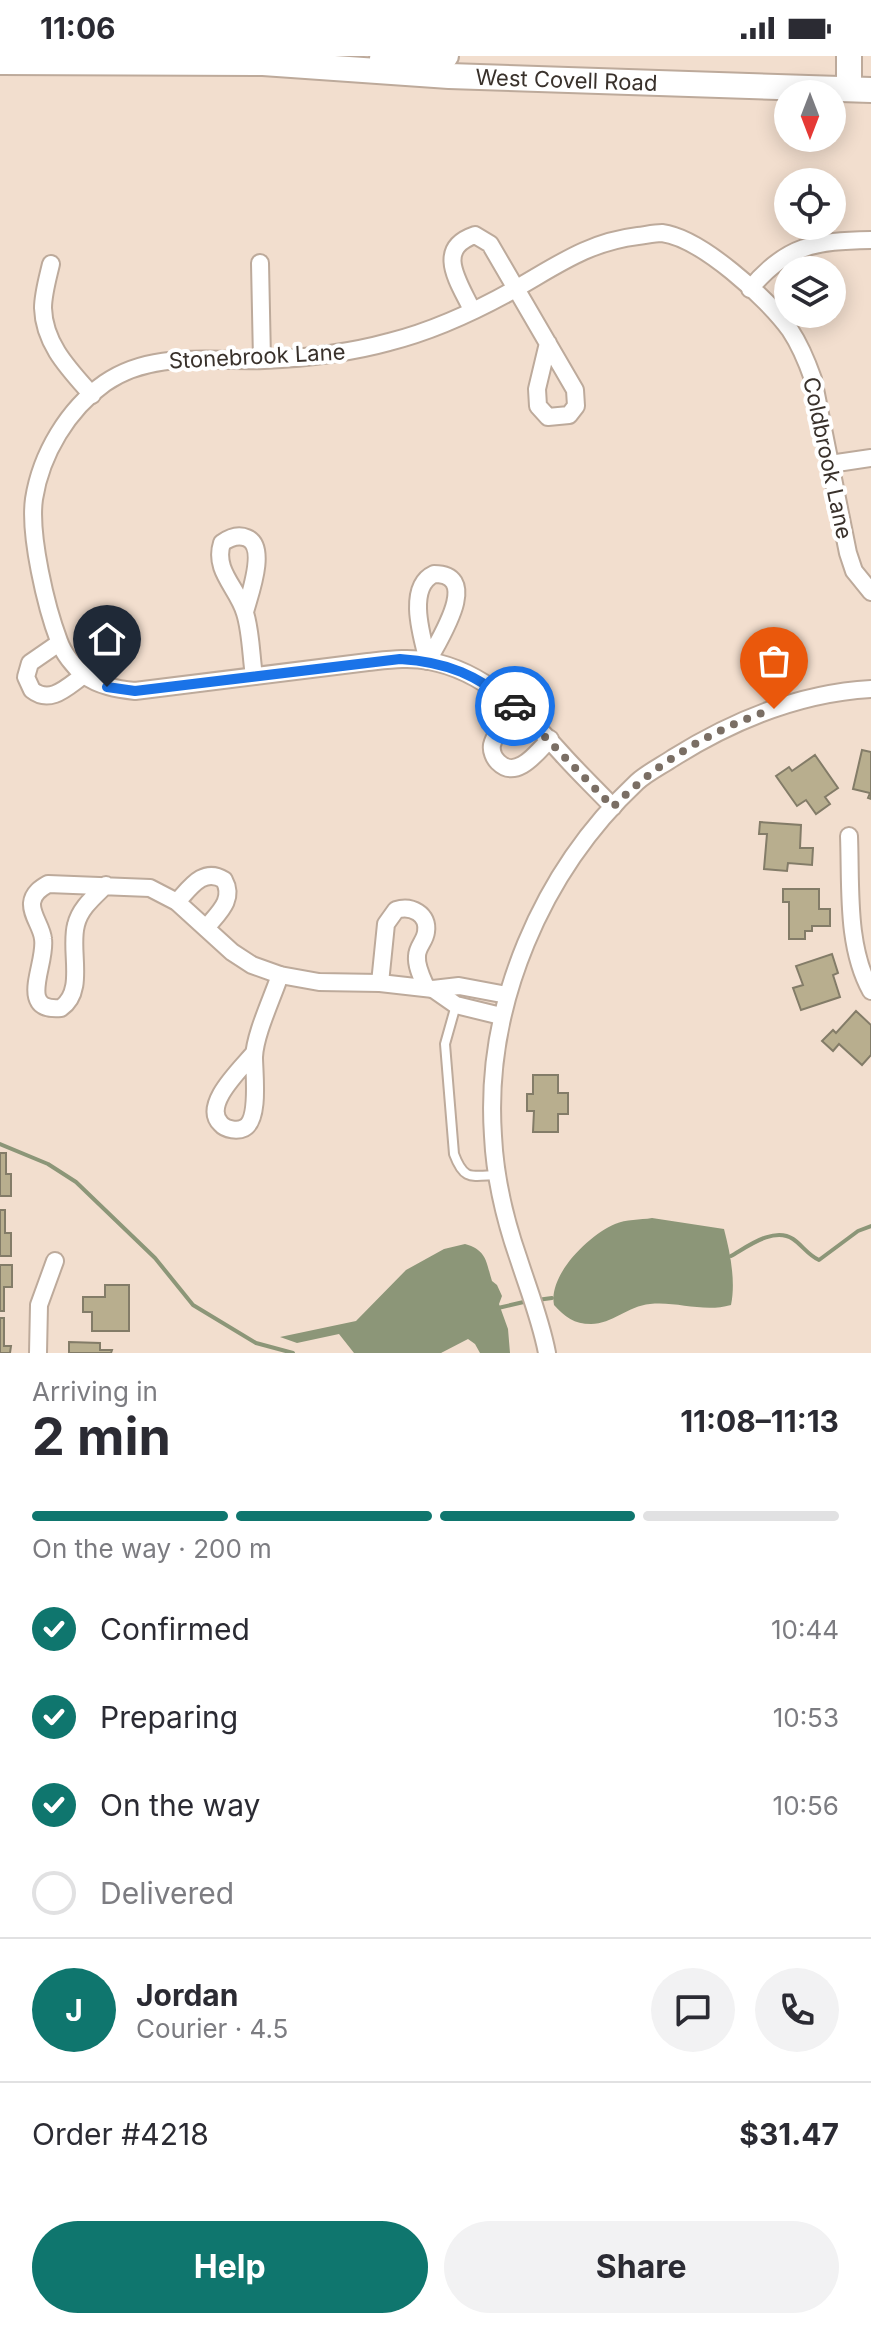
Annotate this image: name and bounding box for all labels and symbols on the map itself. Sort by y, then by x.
street label: West Covell Road [475,64,658,96]
north arrow [774,80,846,152]
street label: Stonebrook Lane [168,338,346,374]
street label: Coldbrook Lane [798,375,858,541]
pin [73,605,141,687]
pin [740,627,808,709]
courier [475,666,555,746]

